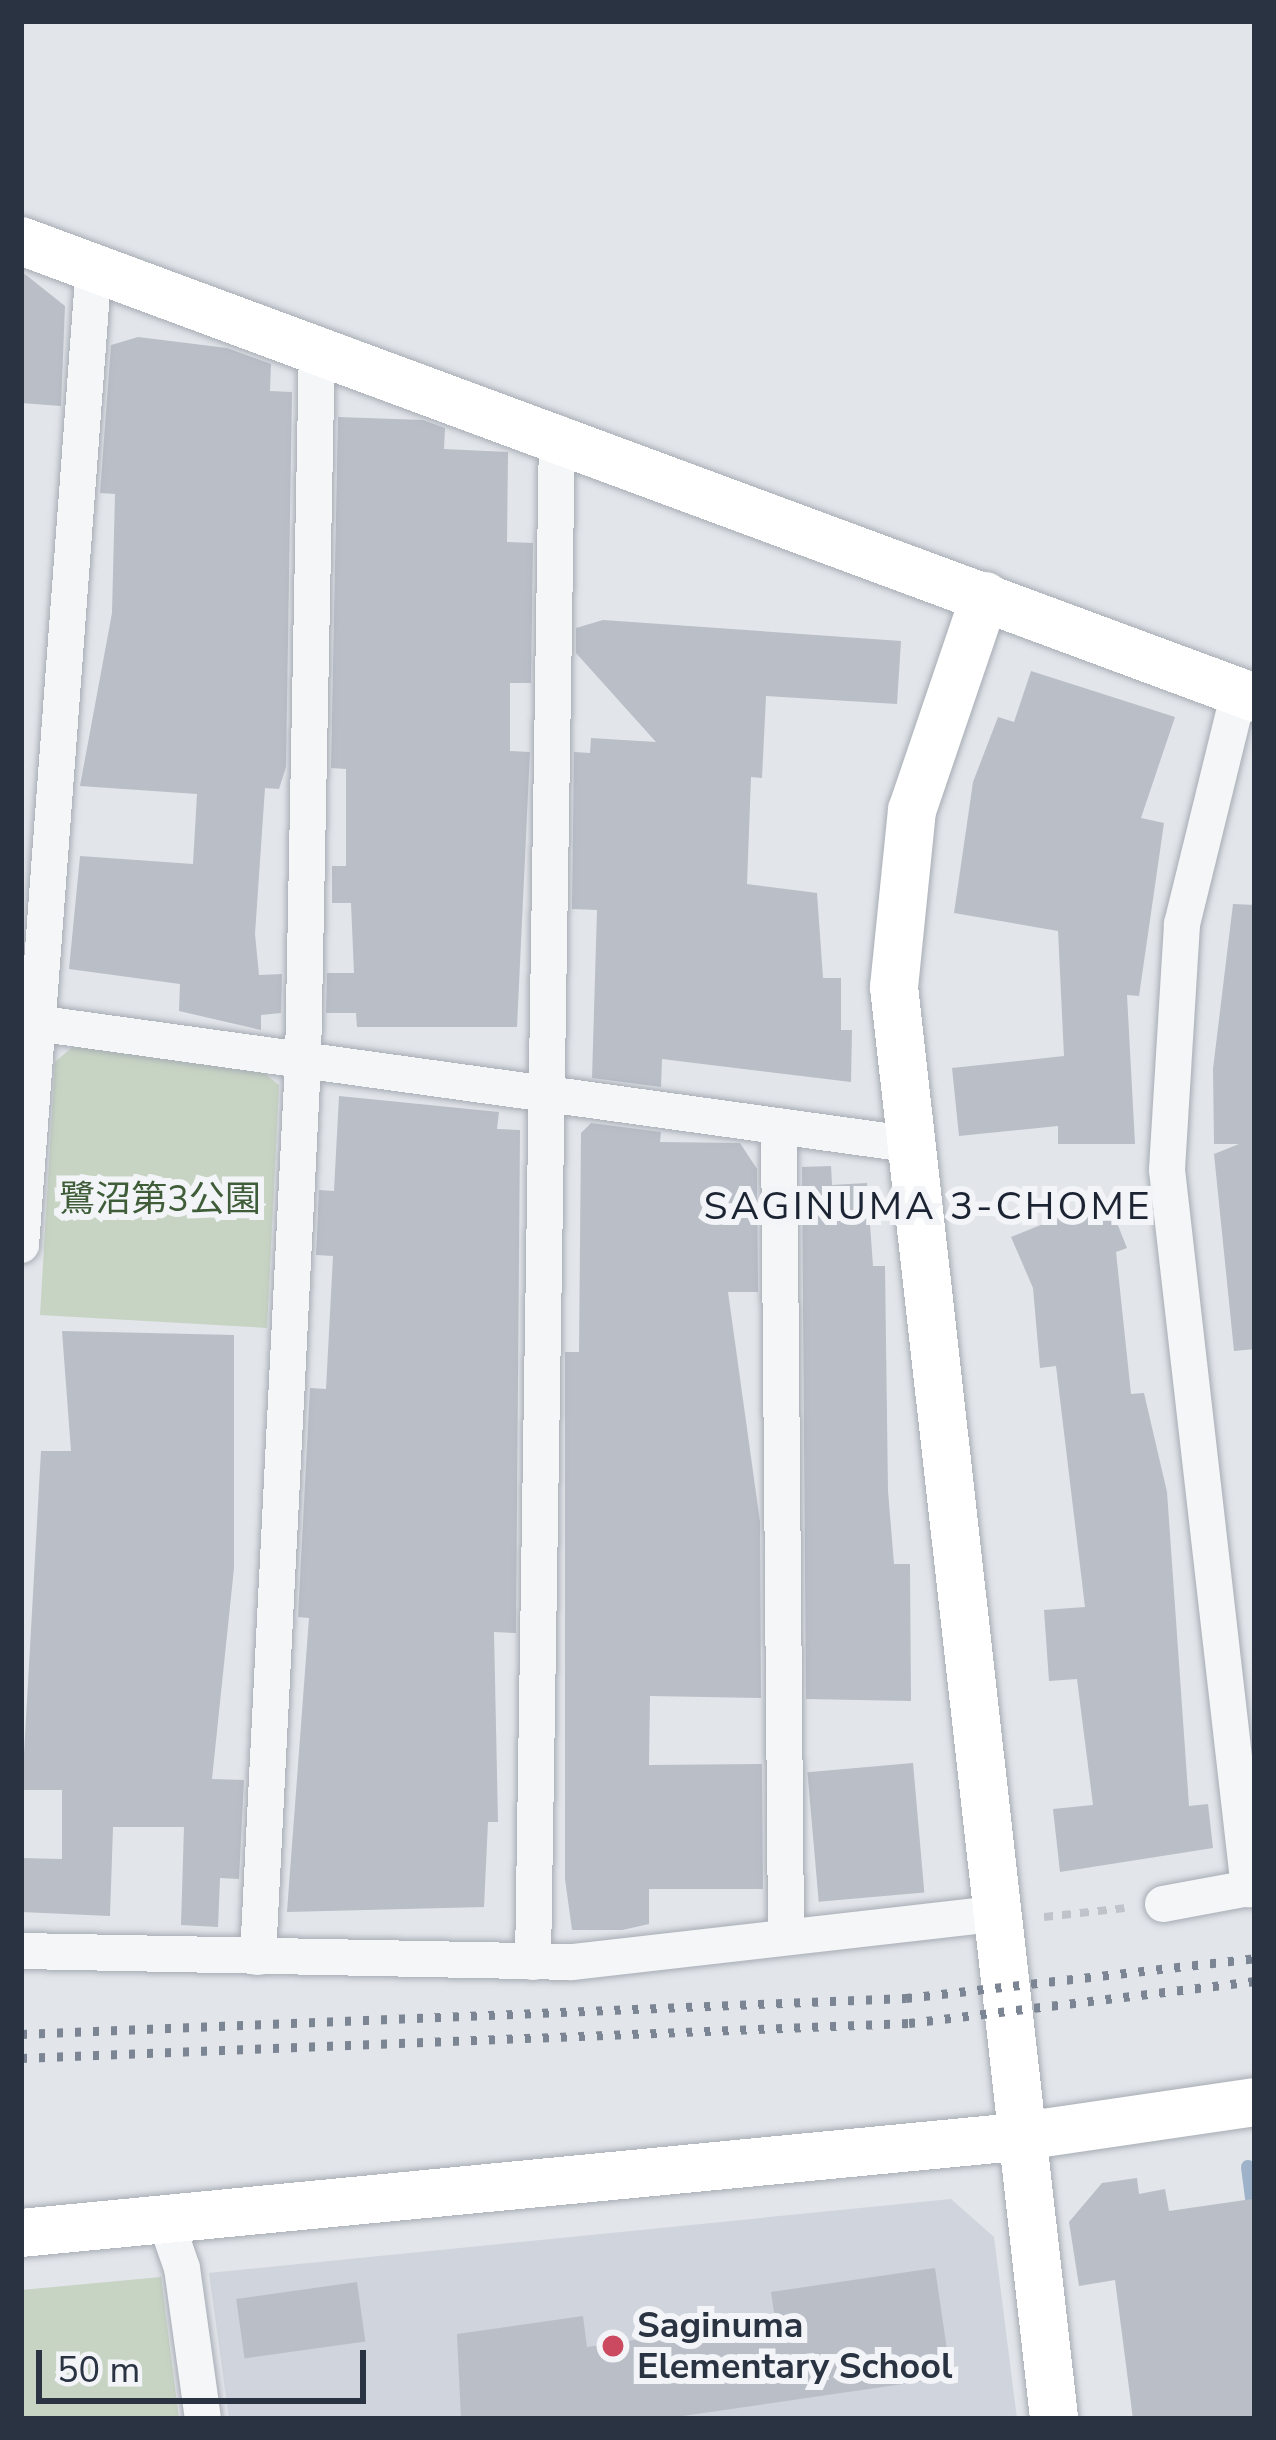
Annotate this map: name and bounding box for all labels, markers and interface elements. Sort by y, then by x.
park label: 鷺沼第3公園 [59,1178,261,1222]
district label: SAGINUMA 3-CHOME [703,1184,1153,1230]
place label: Saginuma Elementary School [637,2303,953,2388]
scale bar [42,2326,372,2400]
marker: Saginuma Elementary School [600,2333,626,2359]
text: 50 m [57,2346,140,2395]

